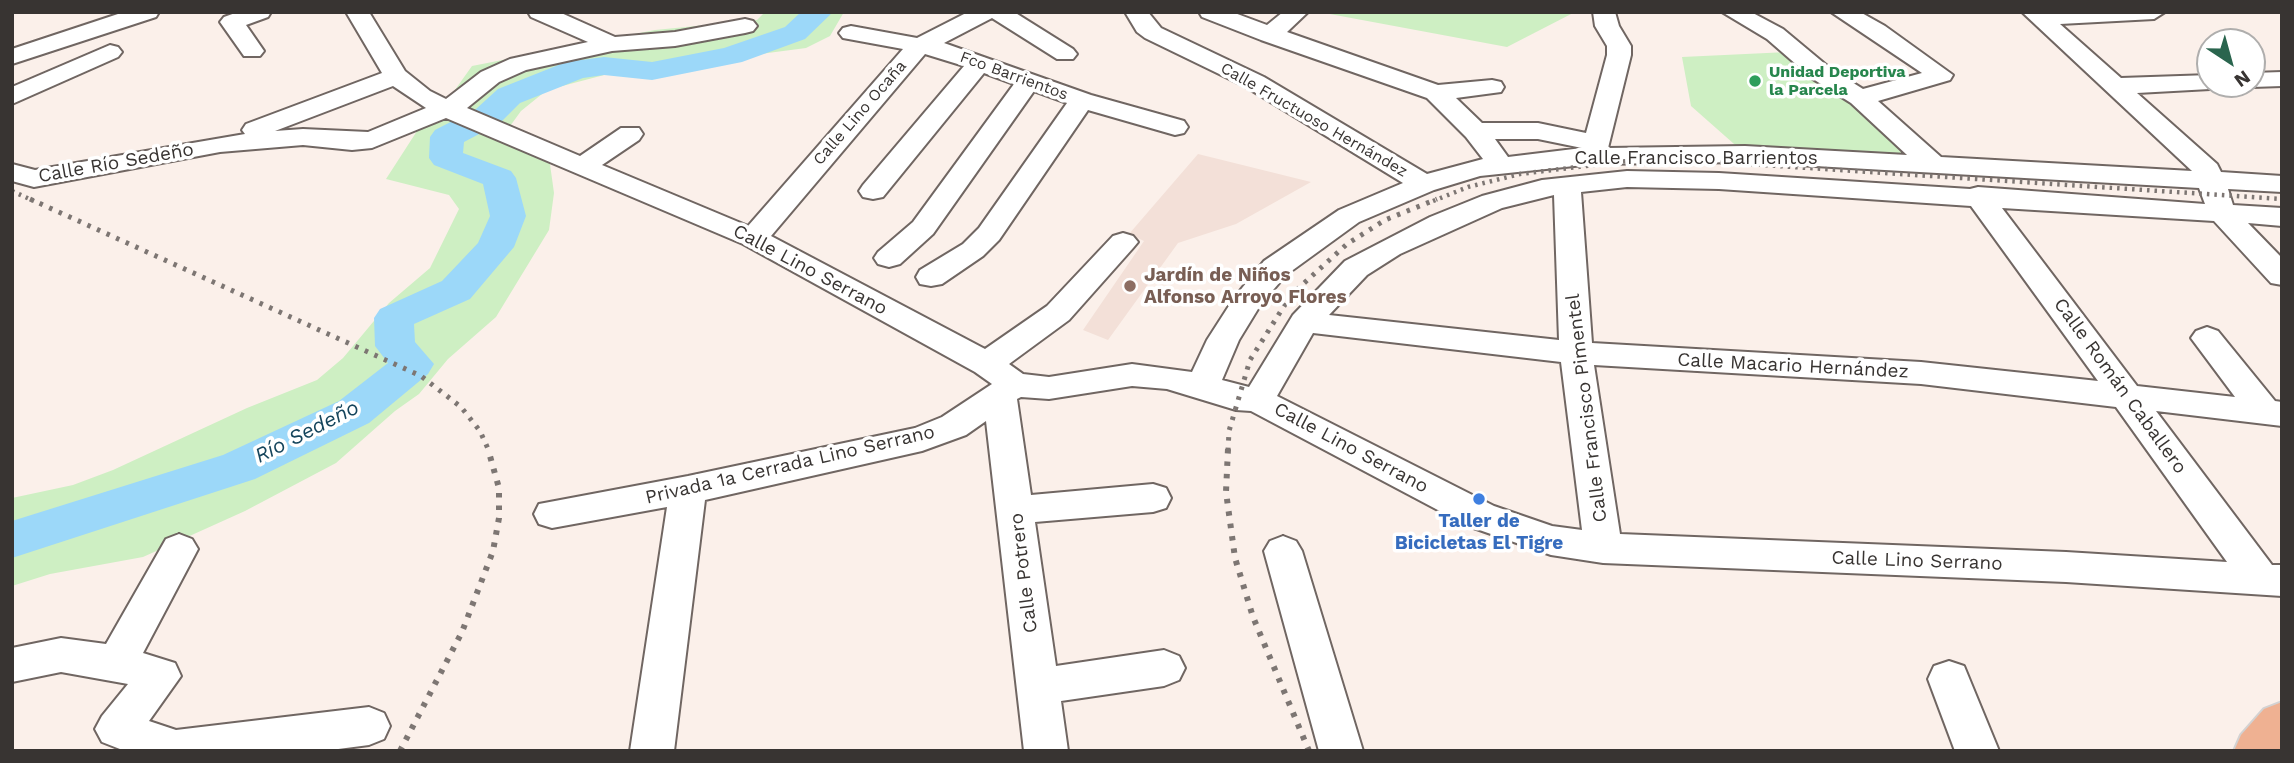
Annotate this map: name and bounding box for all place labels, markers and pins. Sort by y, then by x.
place label: Unidad Deportiva la Parcela [1769,62,1906,100]
marker: Unidad Deportiva la Parcela [1747,73,1763,89]
place label: Jardín de Niños Alfonso Arroyo Flores [1144,264,1347,308]
marker: Jardín de Niños Alfonso Arroyo Flores [1122,278,1138,294]
marker: Taller de Bicicletas El Tigre [1471,491,1487,507]
place label: Taller de Bicicletas El Tigre [1395,510,1563,554]

